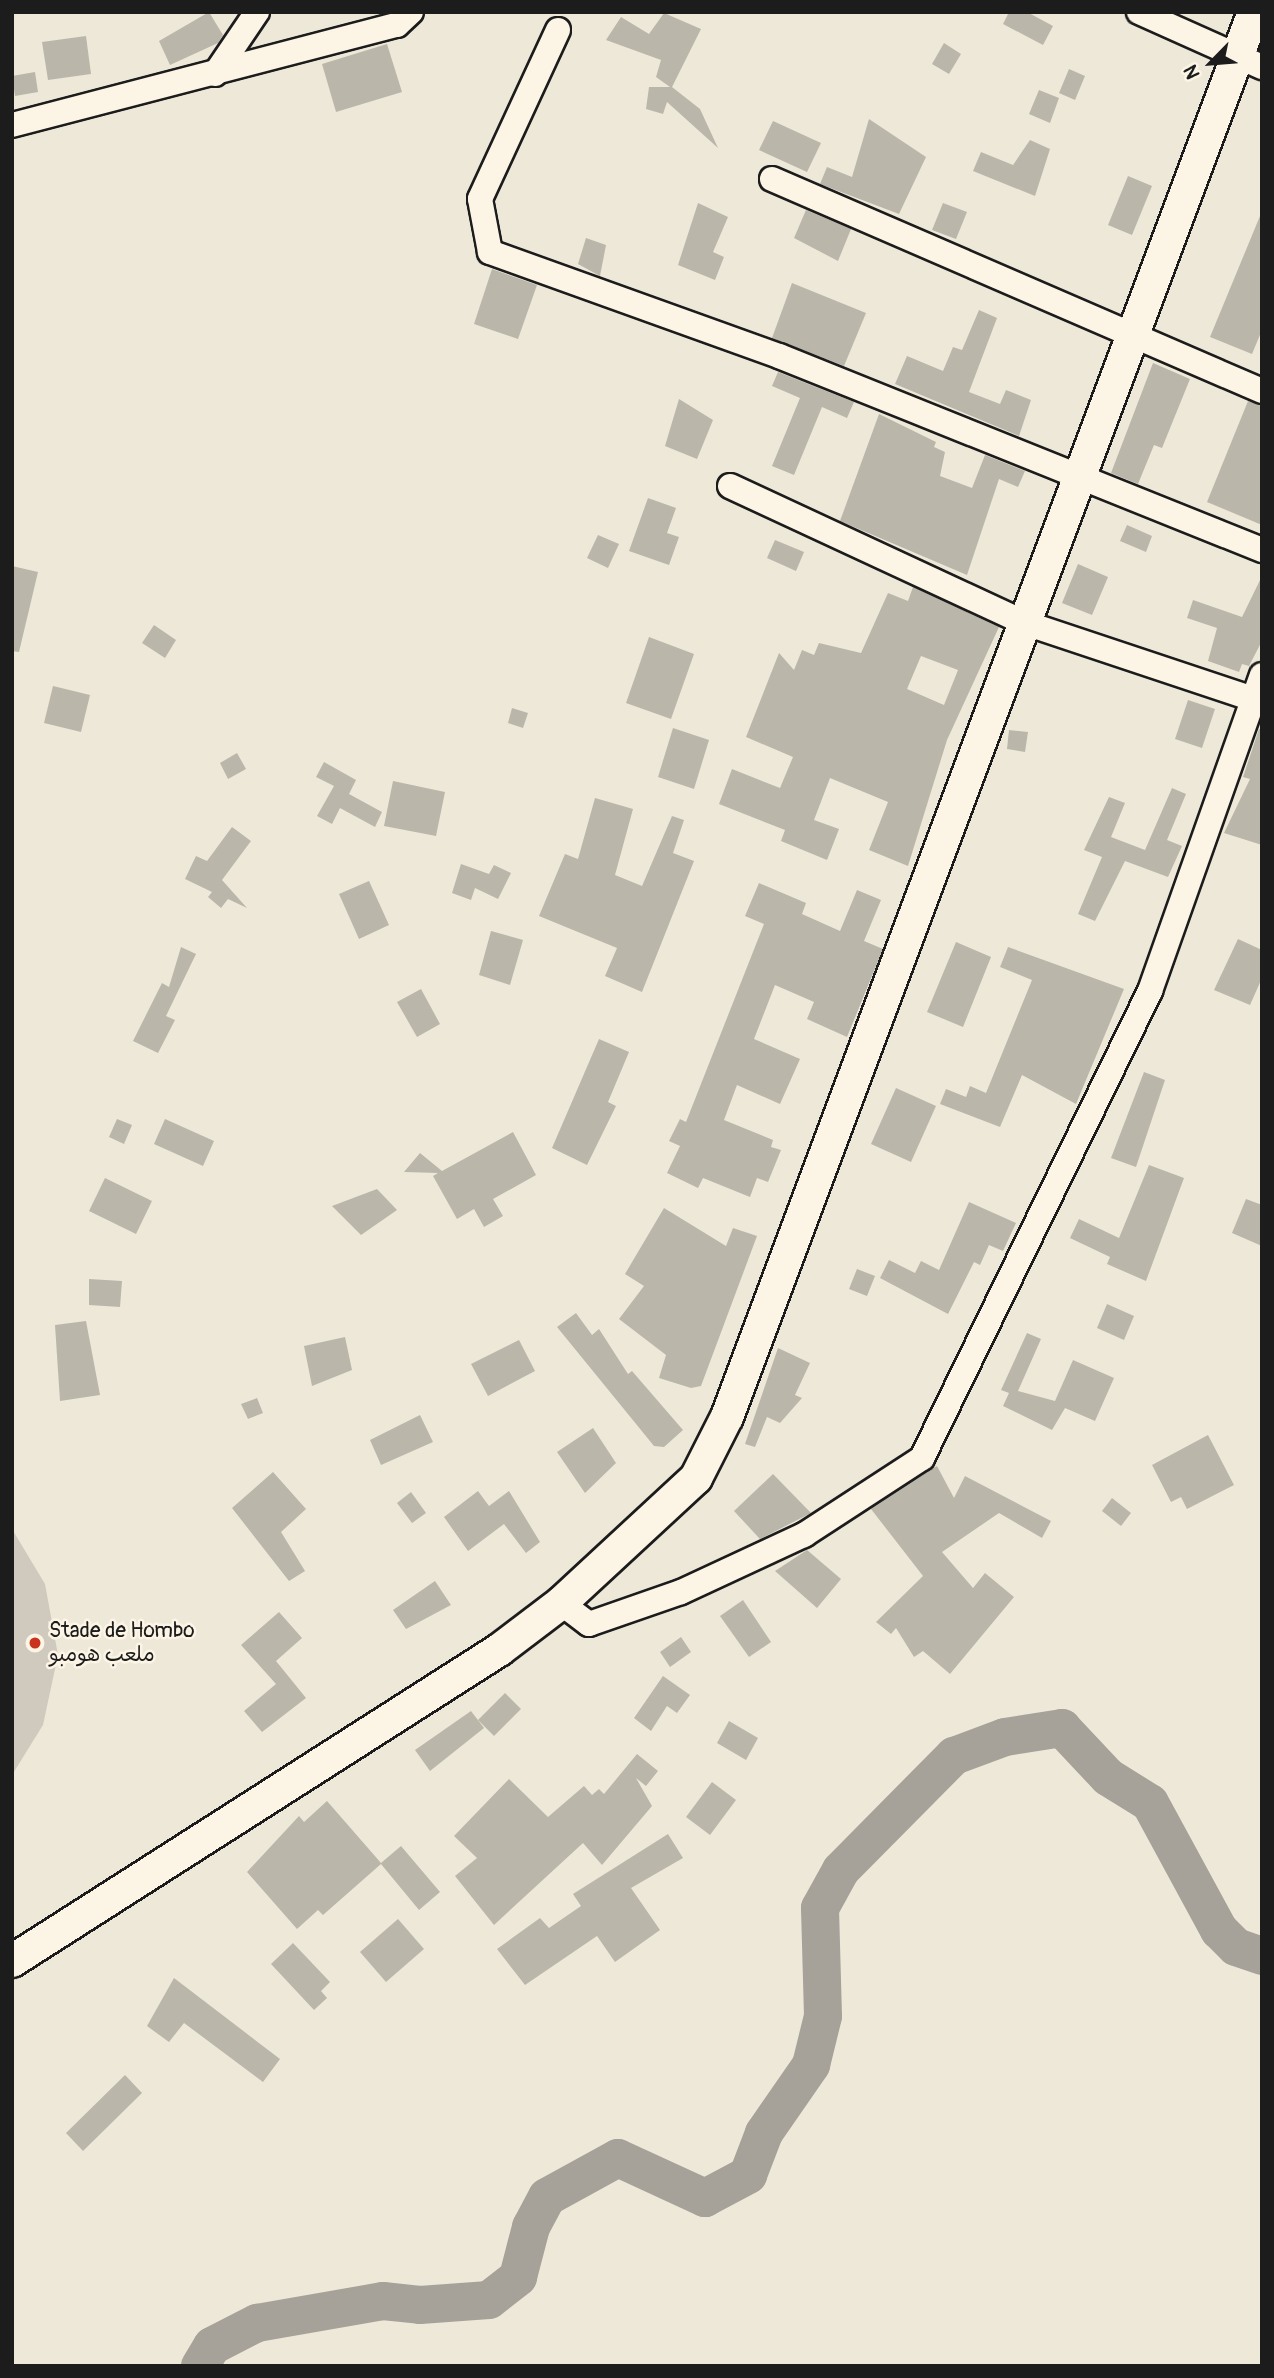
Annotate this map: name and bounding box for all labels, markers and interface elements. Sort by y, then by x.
north arrow [1176,28,1246,98]
text: N [1178,61,1206,83]
place label: Stade de Hombo ملعب هومبو [49,1618,194,1668]
marker: Stade de Hombo ملعب هومبو [27,1635,43,1651]

